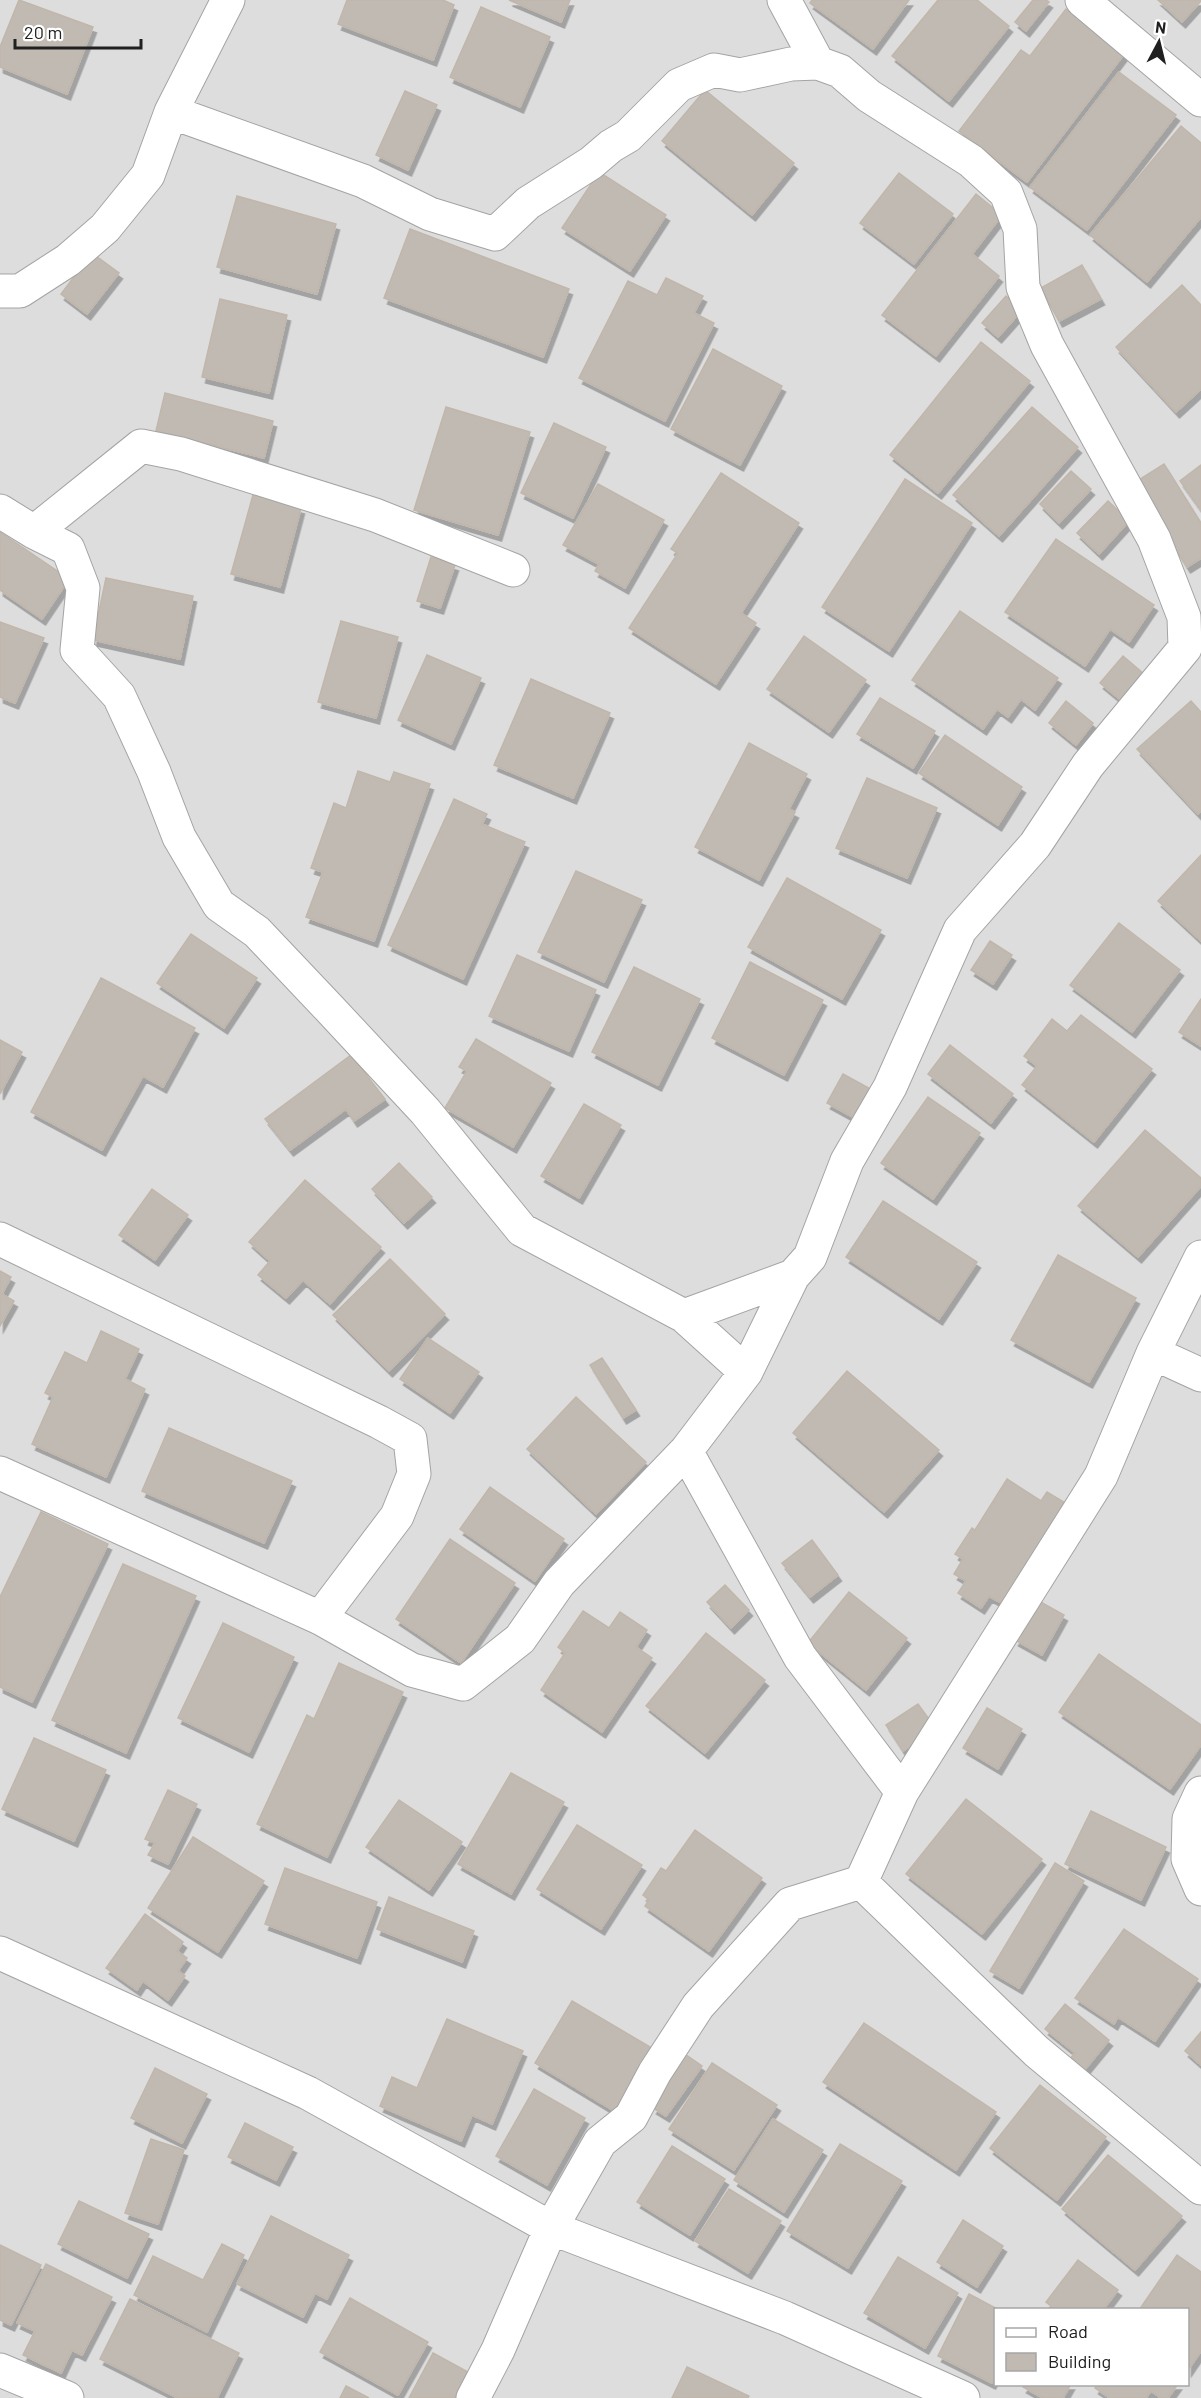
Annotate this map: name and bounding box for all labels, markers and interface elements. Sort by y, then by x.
scale bar [15,12,141,50]
north arrow [1129,12,1189,72]
text: N [1154,17,1167,37]
text: 20 m [24,21,62,43]
legend [994,2308,1189,2386]
text: Road [1048,2320,1088,2342]
text: Building [1048,2350,1111,2372]

